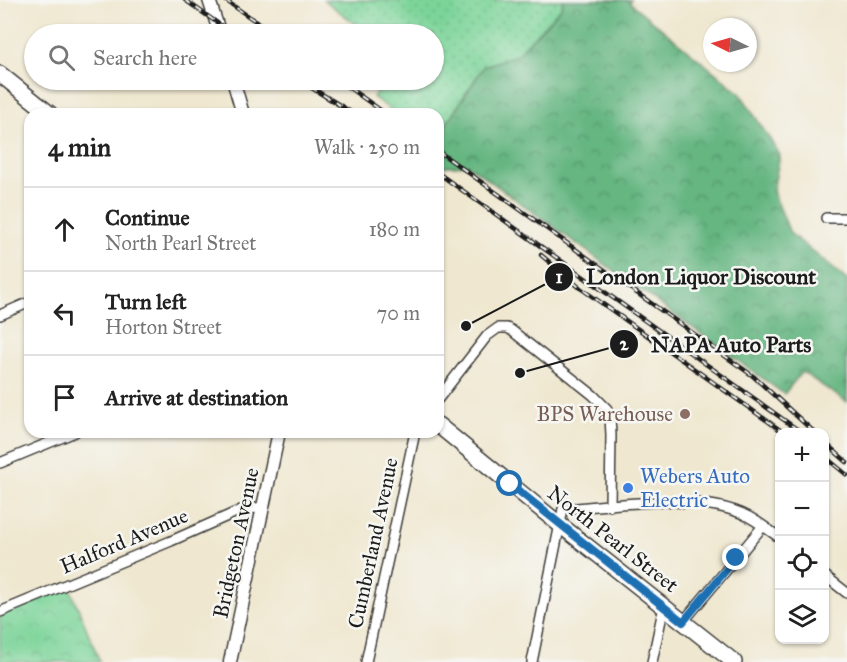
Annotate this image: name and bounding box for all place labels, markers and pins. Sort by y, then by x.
callout: London Liquor Discount [544,257,828,297]
callout: NAPA Auto Parts [609,324,824,364]
place label: BPS Warehouse [536,401,673,427]
marker: BPS Warehouse [678,407,692,421]
place label: Webers Auto Electric [640,463,750,513]
marker: Webers Auto Electric [621,481,635,495]

